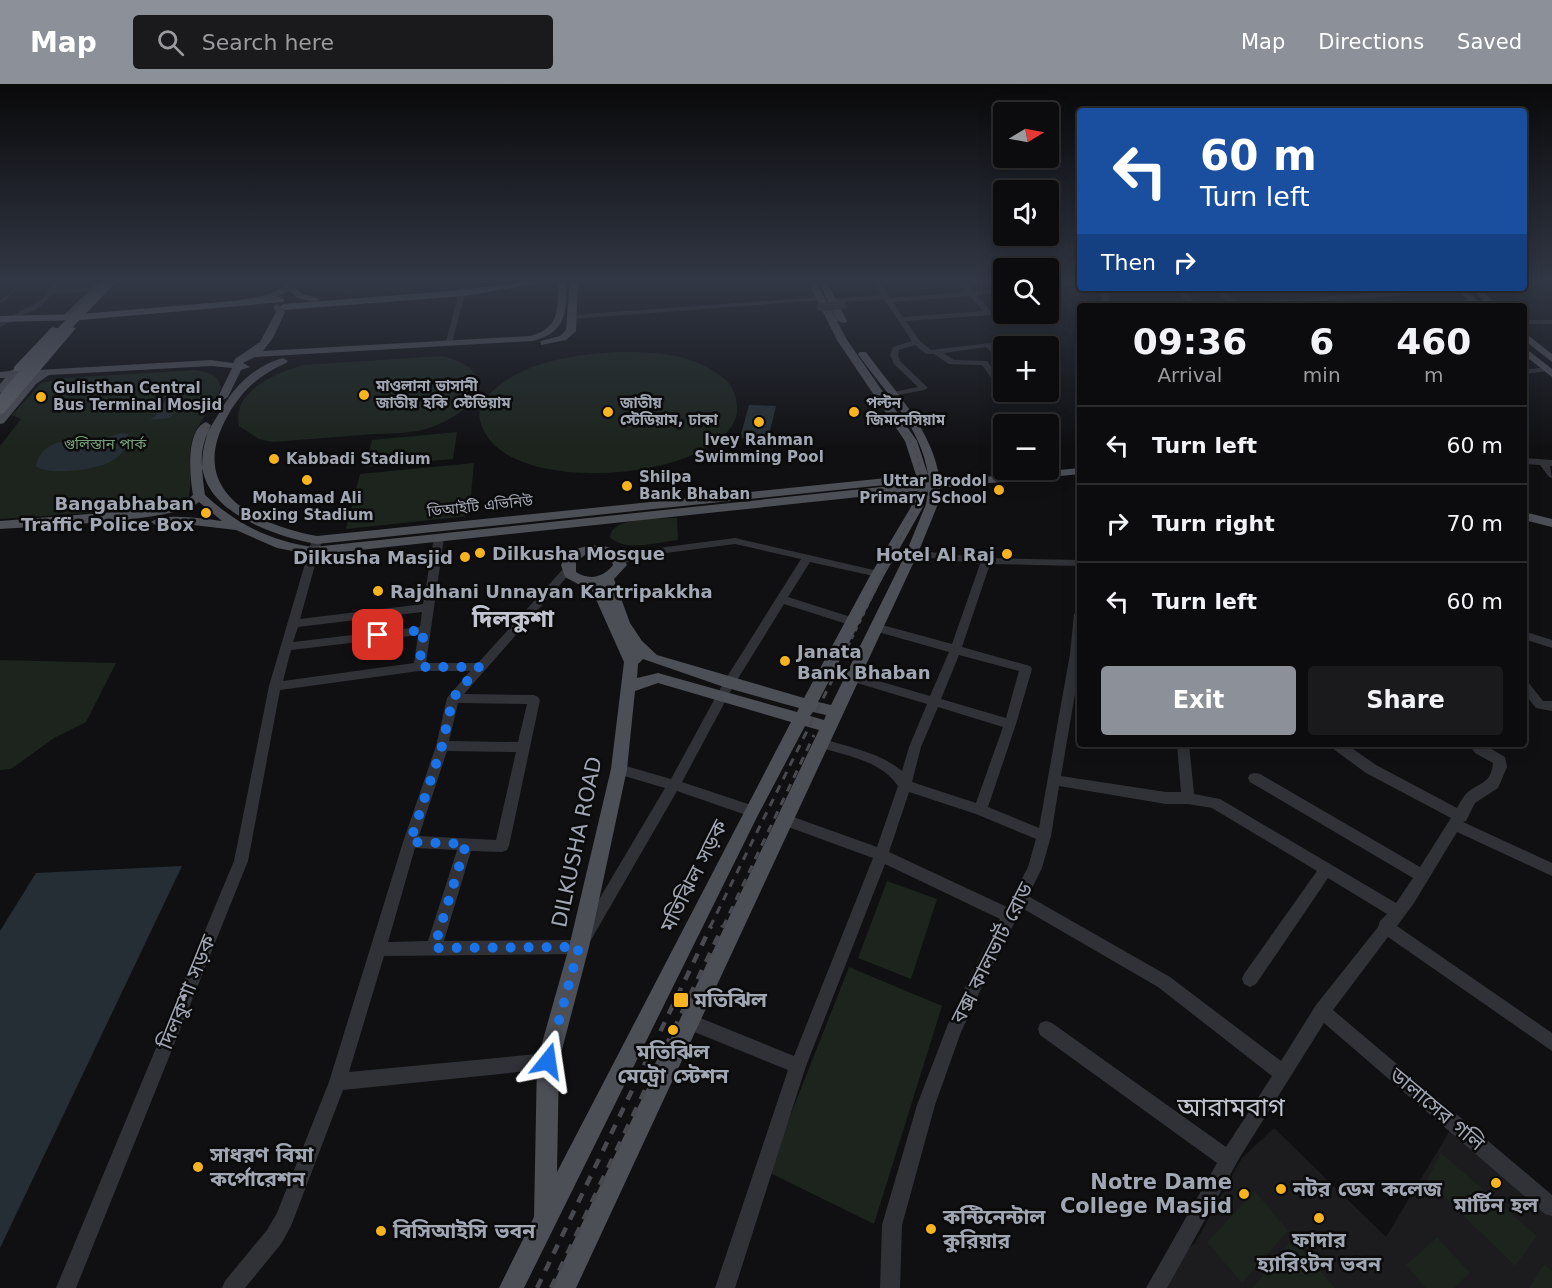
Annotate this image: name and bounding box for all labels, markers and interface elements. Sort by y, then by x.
search box [133,15,553,69]
text: Map [30,26,97,59]
icon: search [154,26,187,59]
text: Search here [202,30,334,55]
text: Map [1241,30,1285,54]
text: Directions [1318,30,1424,54]
text: Saved [1457,30,1522,54]
north arrow [993,102,1059,168]
map controls [993,102,1059,480]
text: 60 m [1200,131,1317,180]
icon: left [1101,132,1179,210]
button: sound [993,180,1059,246]
text: Turn left [1200,181,1310,212]
icon: right [1168,246,1201,279]
text: Then [1101,250,1156,275]
button: search [993,258,1059,324]
text: 09:36 [1133,321,1247,362]
text: 6 [1309,321,1334,362]
text: 460 [1396,321,1471,362]
button: + [993,336,1059,402]
text: Arrival [1157,363,1222,387]
text: min [1303,363,1341,387]
text: m [1424,363,1444,387]
place label: মাওলানা ভাসানী জাতীয় হকি স্টেডিয়াম [375,377,511,412]
place label: Gulisthan Central Bus Terminal Mosjid [53,379,222,414]
marker: মাওলানা ভাসানী জাতীয় হকি স্টেডিয়াম [357,388,371,402]
marker: Gulisthan Central Bus Terminal Mosjid [34,390,48,404]
place label: জাতীয় স্টেডিয়াম, ঢাকা [619,394,718,429]
place label: পল্টন জিমনেসিয়াম [865,394,946,429]
marker: জাতীয় স্টেডিয়াম, ঢাকা [601,405,615,419]
marker: পল্টন জিমনেসিয়াম [847,405,861,419]
button: − [993,414,1059,480]
marker: Ivey Rahman Swimming Pool [752,415,766,429]
icon: left [1101,429,1134,462]
place label: Ivey Rahman Swimming Pool [694,431,824,466]
text: Turn left [1152,433,1257,458]
text: 60 m [1447,433,1503,458]
park label: গুলিস্তান পার্ক [64,435,147,453]
place label: Kabbadi Stadium [286,450,431,468]
marker: Kabbadi Stadium [267,452,281,466]
place label: Shilpa Bank Bhaban [639,468,750,503]
place label: Uttar Brodol Primary School [859,472,987,507]
marker: Mohamad Ali Boxing Stadium [300,473,314,487]
marker: Shilpa Bank Bhaban [620,479,634,493]
marker: Uttar Brodol Primary School [992,483,1006,497]
place label: Mohamad Ali Boxing Stadium [240,489,374,524]
street label: ডিআইটি এভিনিউ [425,491,534,521]
place label: Bangabhaban Traffic Police Box [21,493,194,535]
marker: Bangabhaban Traffic Police Box [199,506,213,520]
icon: right [1101,507,1134,540]
text: Turn right [1152,511,1275,536]
text: 70 m [1447,511,1503,536]
place label: Dilkusha Mosque [492,543,665,564]
place label: Hotel Al Raj [876,544,995,565]
marker: Dilkusha Mosque [473,546,487,560]
place label: Dilkusha Masjid [293,547,453,568]
marker: Hotel Al Raj [1000,547,1014,561]
marker: Dilkusha Masjid [458,550,472,564]
place label: Rajdhani Unnayan Kartripakkha [390,581,713,602]
marker: Rajdhani Unnayan Kartripakkha [371,584,385,598]
icon: left [1101,585,1134,618]
text: Turn left [1152,589,1257,614]
text: 60 m [1447,589,1503,614]
district label: দিলকুশা [471,605,555,633]
pin [352,609,403,660]
icon: arrive [361,618,394,651]
place label: Janata Bank Bhaban [795,641,930,683]
marker: Janata Bank Bhaban [778,654,792,668]
button: Exit [1101,666,1296,735]
button: Share [1308,666,1503,735]
street label: DILKUSHA ROAD [547,754,607,930]
street label: মতিঝিল সড়ক [655,815,733,937]
street label: বক্স কালভার্ট রোড [944,877,1038,1028]
street label: দিলকুশা সড়ক [153,930,221,1054]
place label: মতিঝিল [693,988,768,1012]
marker: মতিঝিল [672,991,690,1009]
marker: মতিঝিল মেট্রো স্টেশন [666,1023,680,1037]
position arrow [516,1029,580,1093]
place label: মতিঝিল মেট্রো স্টেশন [617,1040,730,1088]
street label: ডালাসের গলি [1384,1062,1490,1156]
district label: আরামবাগ [1176,1092,1286,1122]
place label: সাধরণ বিমা কর্পোরেশন [209,1143,315,1191]
marker: সাধরণ বিমা কর্পোরেশন [191,1160,205,1174]
place label: Notre Dame College Masjid [1060,1170,1232,1218]
marker: মার্টিন হল [1489,1176,1503,1190]
place label: নটর ডেম কলেজ [1292,1177,1443,1201]
marker: নটর ডেম কলেজ [1274,1182,1288,1196]
marker: Notre Dame College Masjid [1237,1187,1251,1201]
place label: মার্টিন হল [1453,1192,1539,1217]
place label: কন্টিনেন্টাল কুরিয়ার [942,1205,1047,1253]
marker: ফাদার হ্যারিংটন ভবন [1312,1211,1326,1225]
place label: বিসিআইসি ভবন [392,1219,536,1243]
marker: কন্টিনেন্টাল কুরিয়ার [924,1222,938,1236]
marker: বিসিআইসি ভবন [374,1224,388,1238]
place label: ফাদার হ্যারিংটন ভবন [1256,1228,1382,1276]

